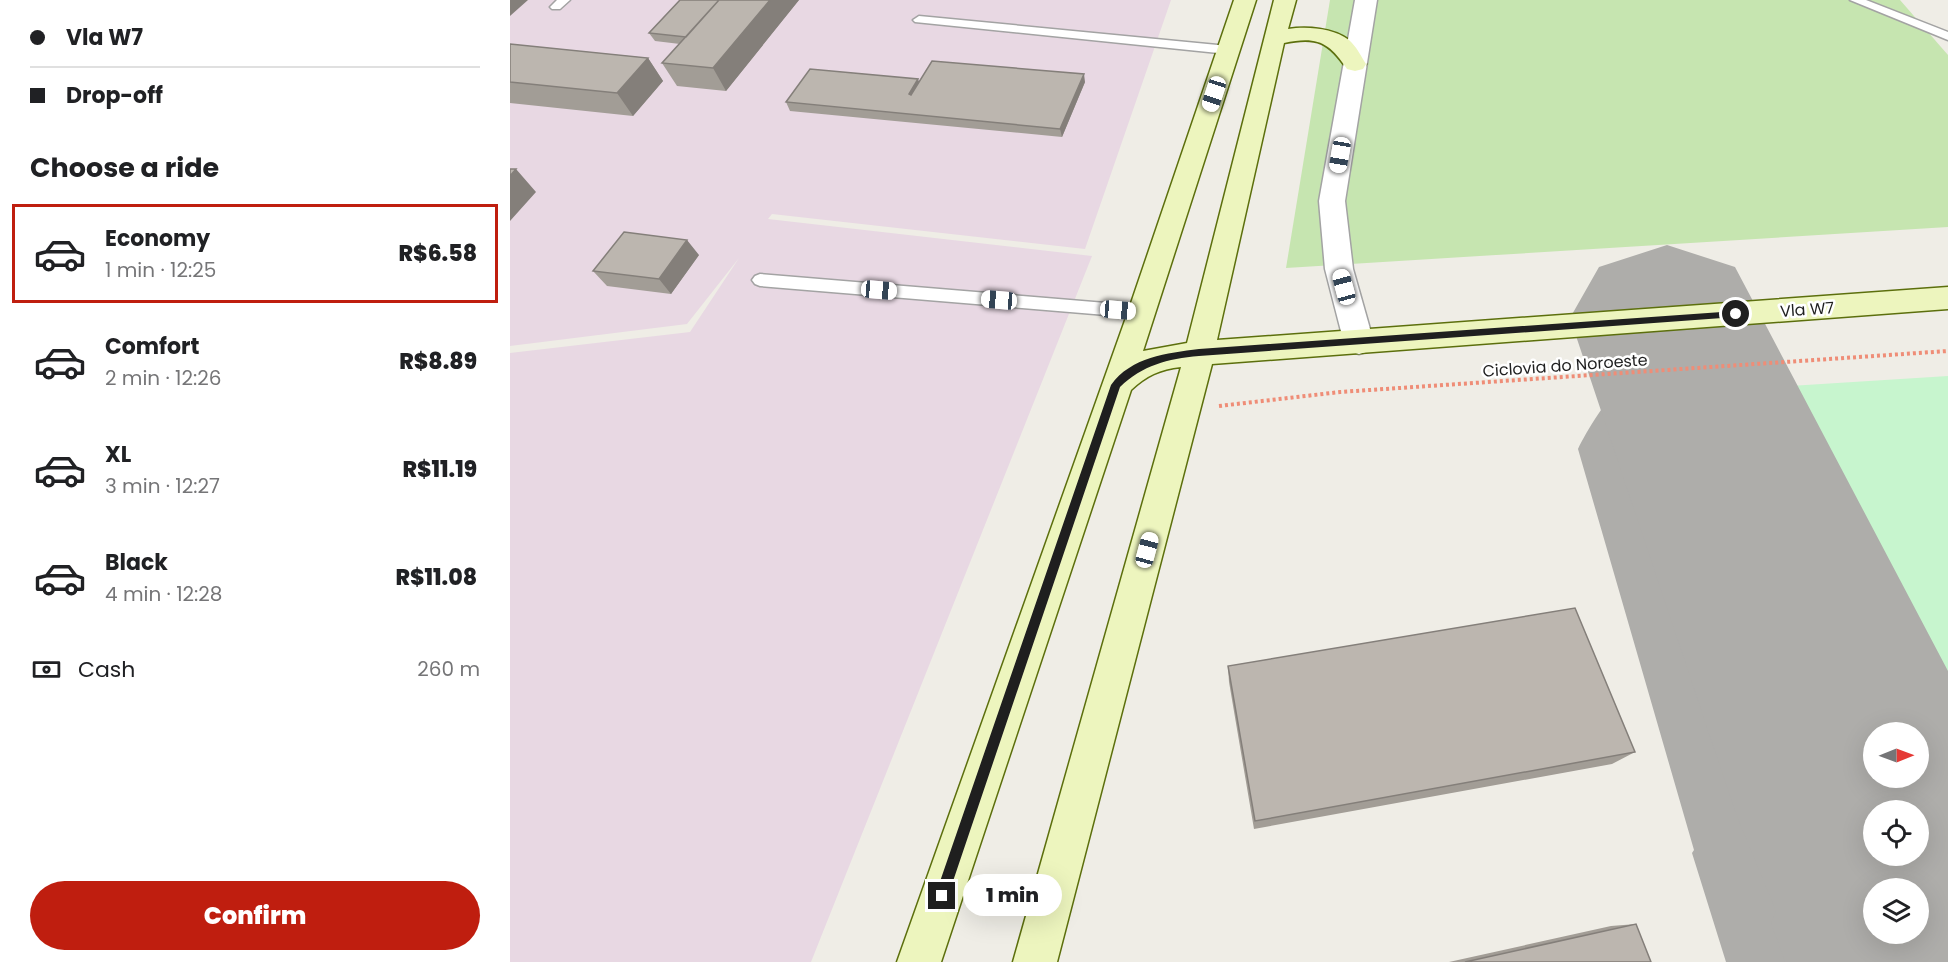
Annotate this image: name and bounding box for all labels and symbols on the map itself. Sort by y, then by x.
car [1200,74,1228,114]
car [1328,136,1352,174]
car [1331,267,1357,307]
car [860,279,898,301]
car [980,289,1018,311]
street label: Vla W7 [1779,296,1835,323]
car [1099,299,1137,321]
route start [1722,300,1749,327]
street label: Ciclovia do Noroeste [1482,348,1648,383]
car [1134,530,1160,570]
north arrow [1863,722,1929,788]
callout: 1 min [963,875,1062,917]
route end [928,882,955,909]

